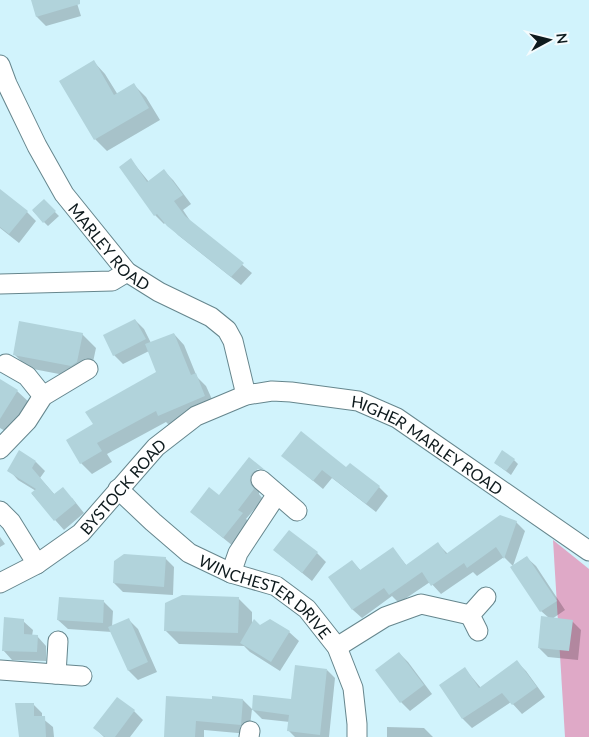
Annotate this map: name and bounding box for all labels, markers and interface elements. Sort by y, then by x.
north arrow [524,15,574,65]
text: N [553,32,571,45]
street label: MARLEY ROAD [65,199,154,294]
street label: HIGHER MARLEY ROAD [350,391,507,498]
street label: BYSTOCK ROAD [75,434,169,538]
street label: WINCHESTER DRIVE [196,550,336,642]

